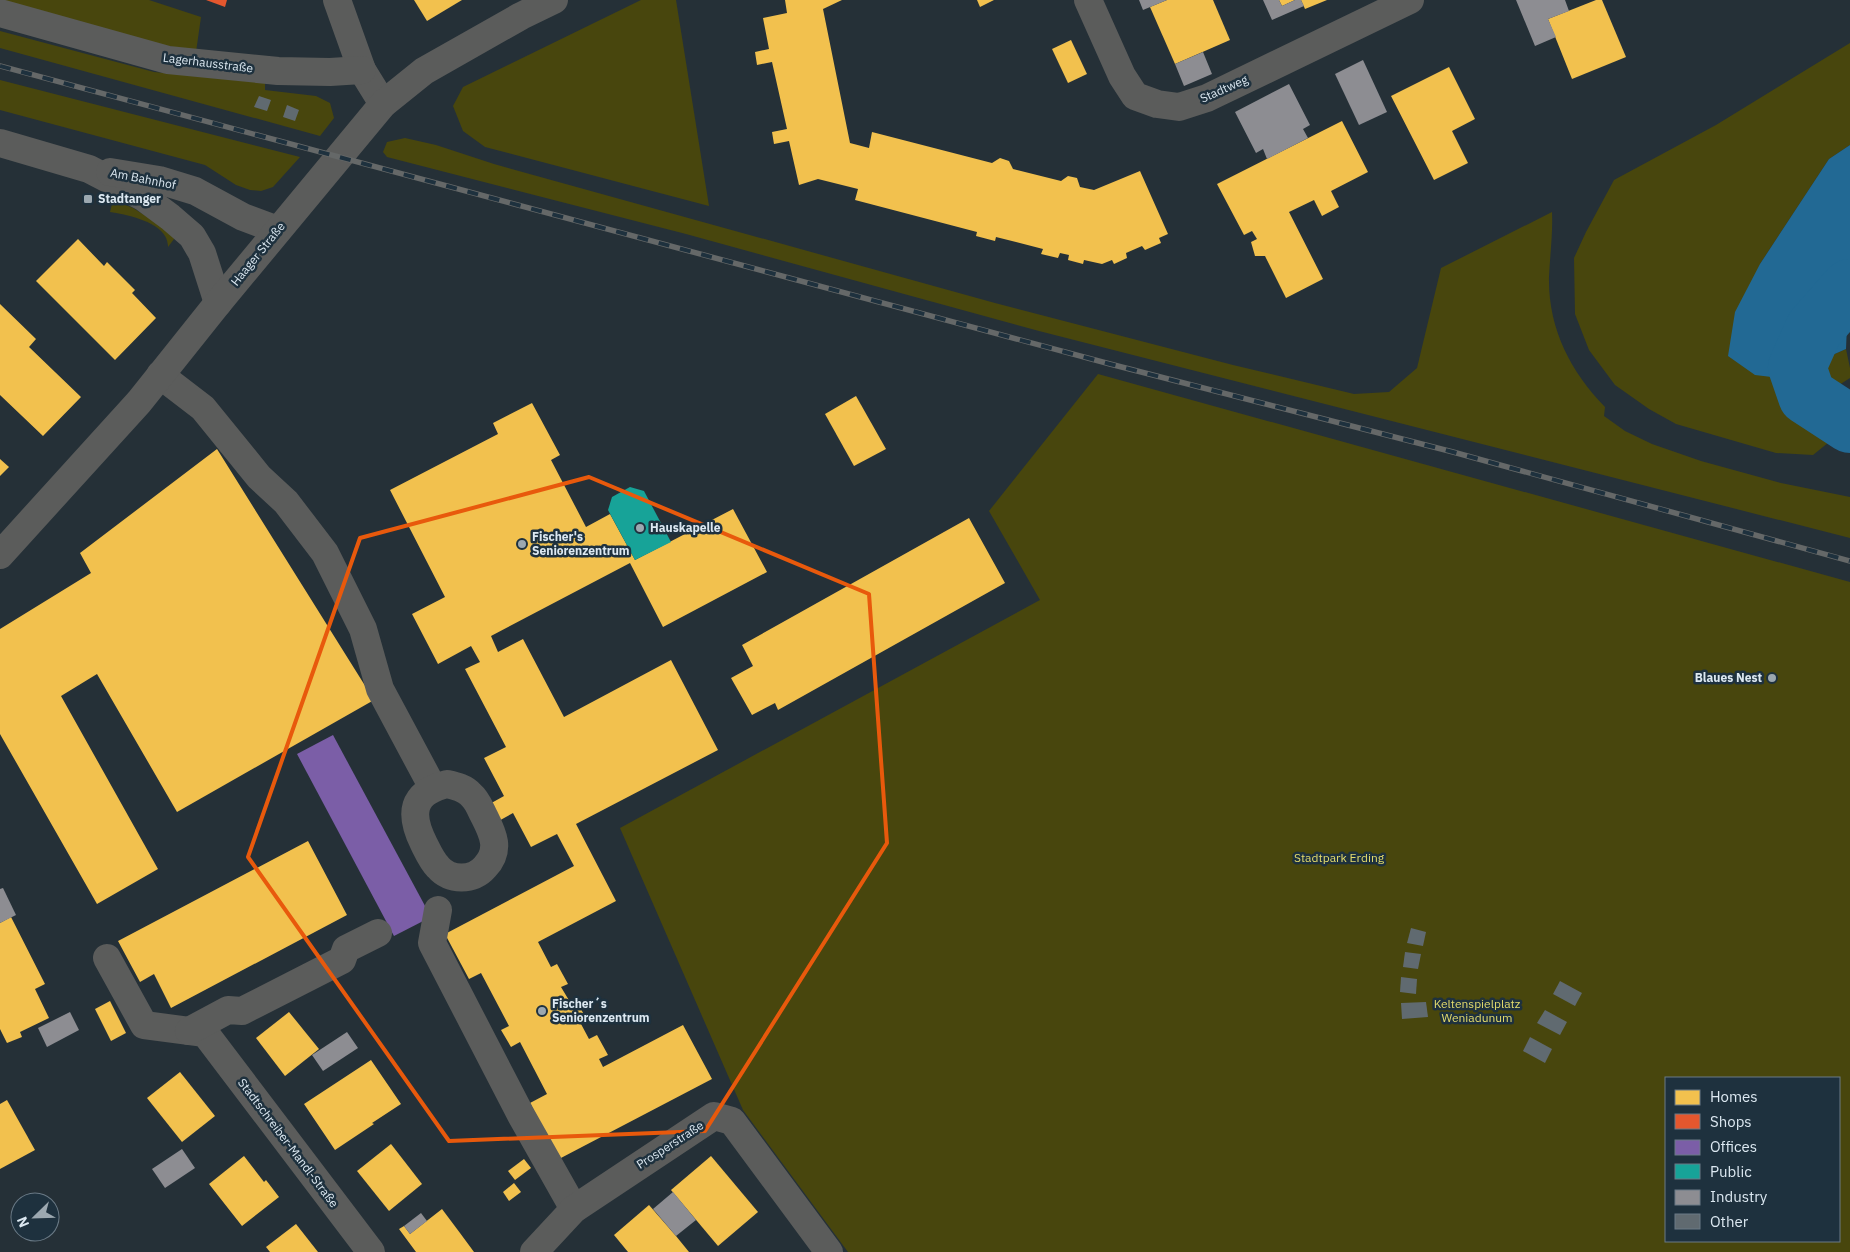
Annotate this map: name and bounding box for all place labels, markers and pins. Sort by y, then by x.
place label: Stadtanger [98,191,161,206]
marker: Stadtanger [82,193,94,205]
place label: Hauskapelle [650,520,721,535]
marker: Hauskapelle [634,522,646,534]
place label: Fischer's Seniorenzentrum [532,529,630,558]
marker: Fischer's Seniorenzentrum [516,538,528,550]
place label: Blaues Nest [1695,670,1762,685]
marker: Blaues Nest [1766,672,1778,684]
place label: Fischer´s Seniorenzentrum [552,996,650,1025]
marker: Fischer´s Seniorenzentrum [536,1005,548,1017]

